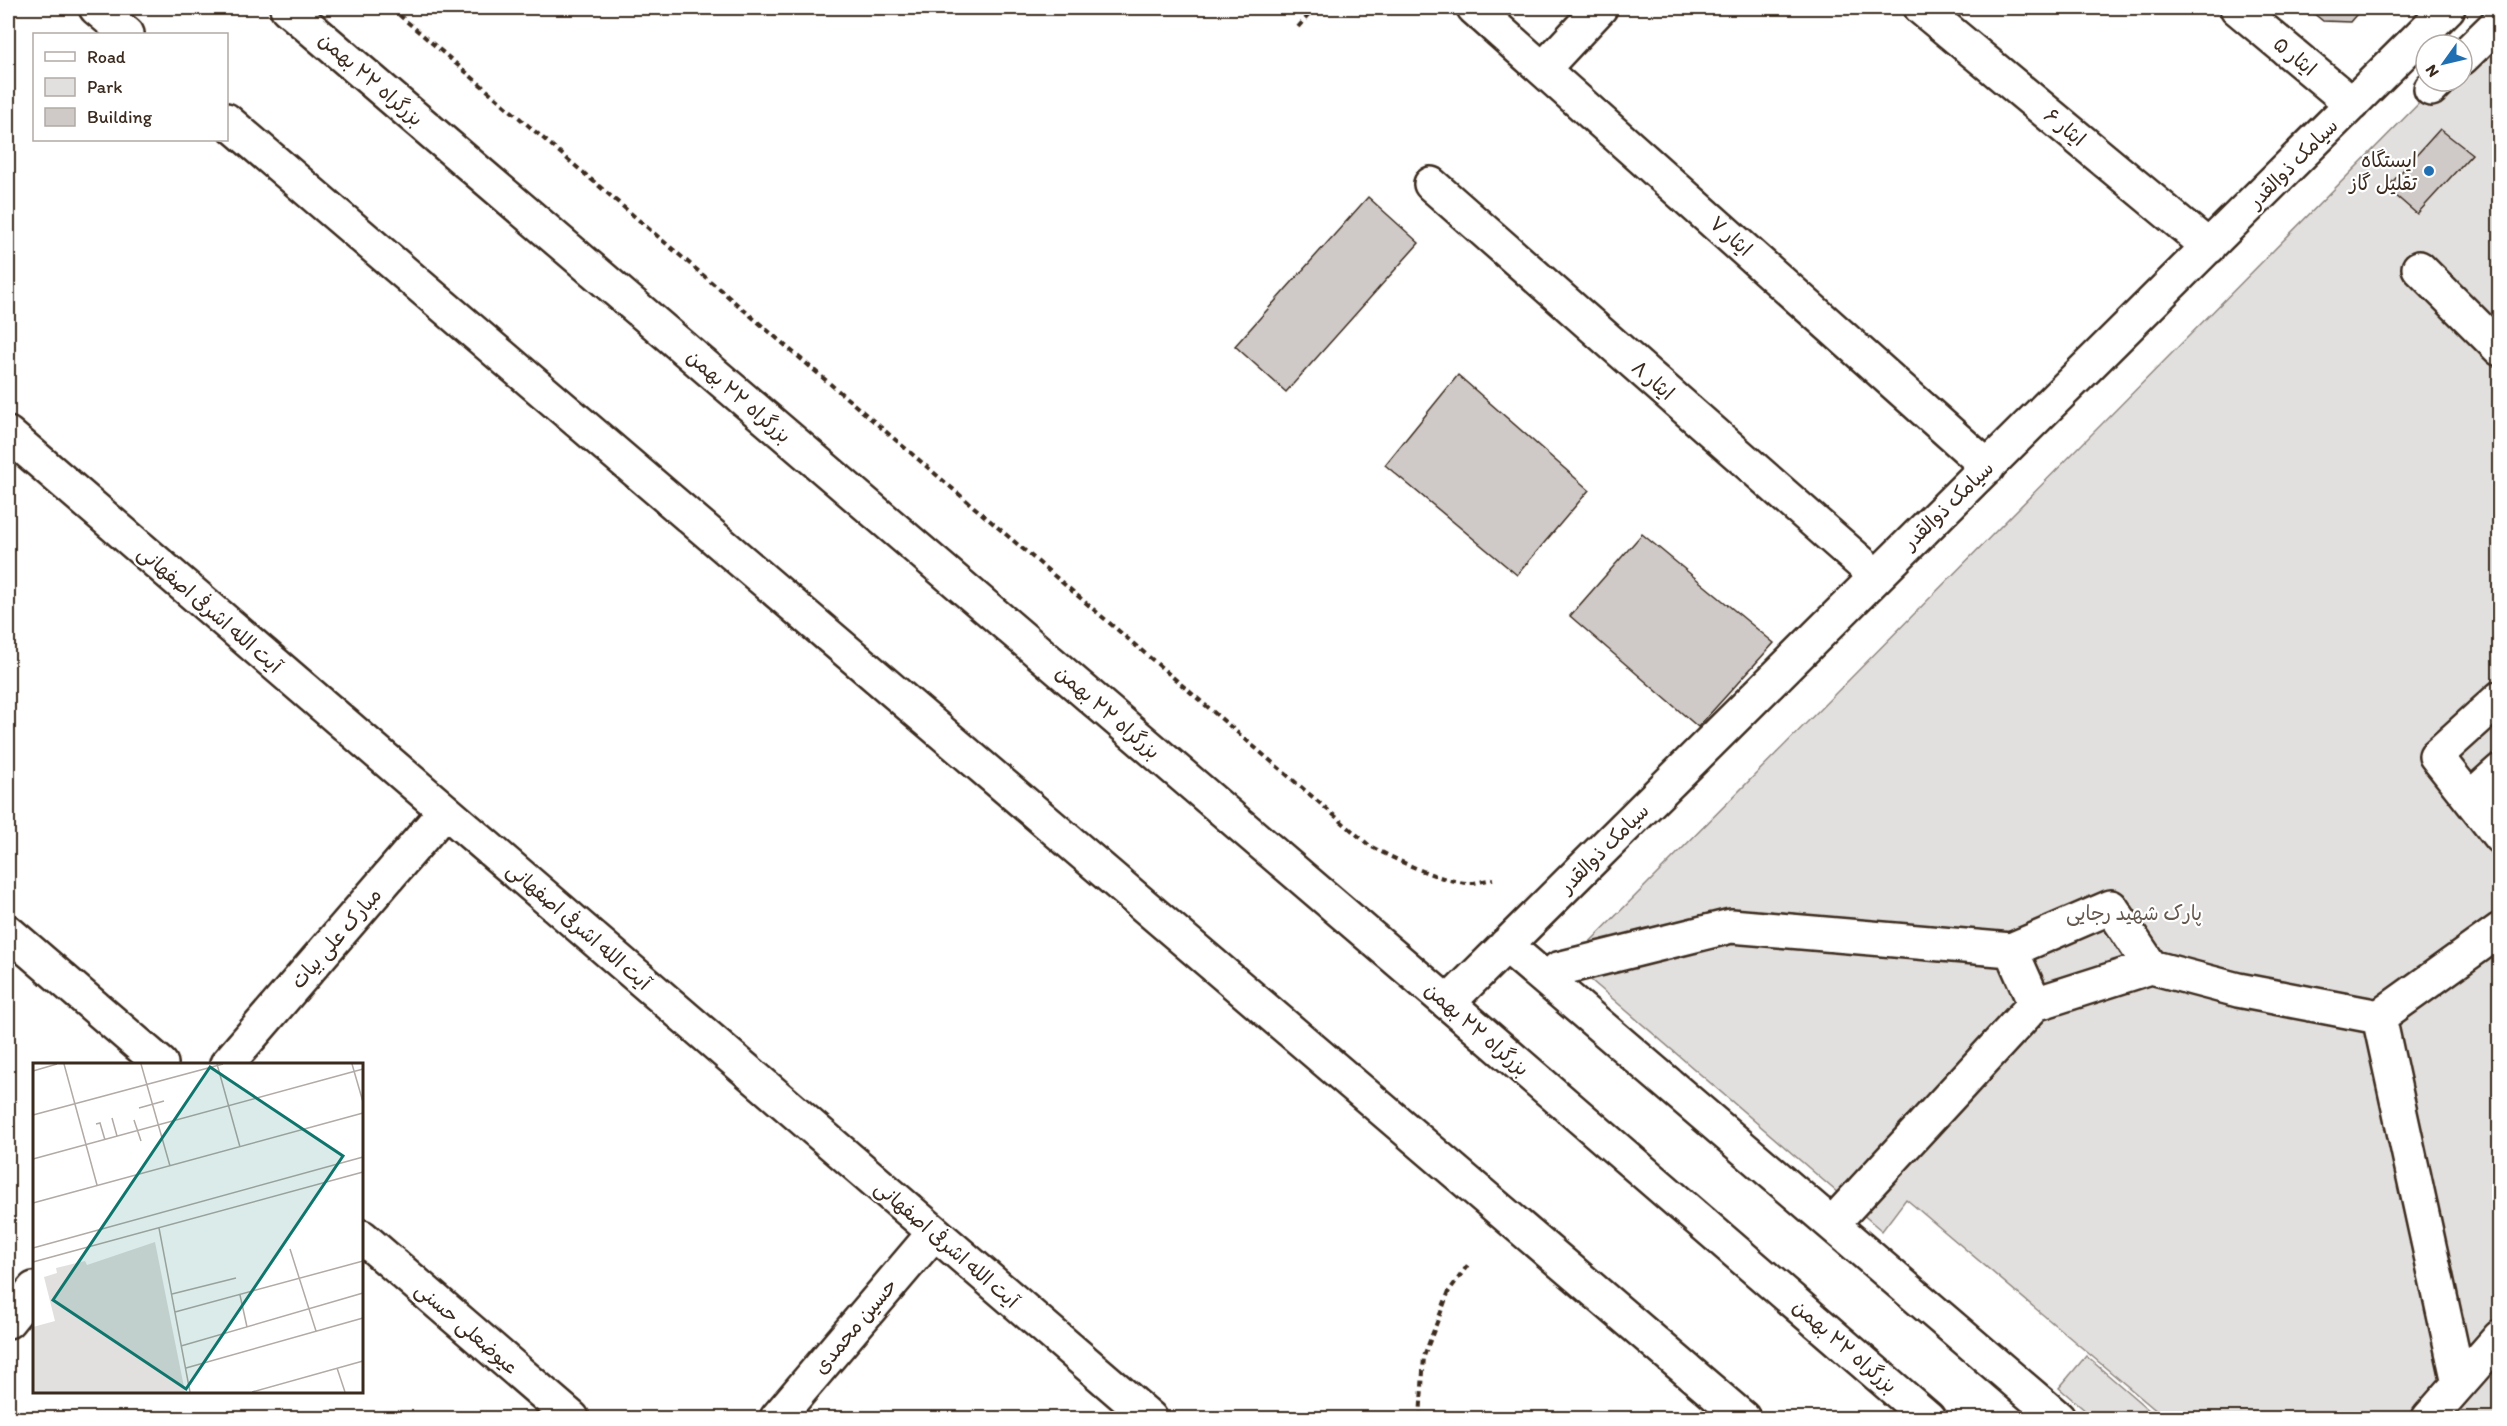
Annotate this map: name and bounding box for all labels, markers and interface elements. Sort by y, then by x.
street label: بزرگراه ۲۲ بهمن [314,27,428,131]
street label: ایثار ۵ [2269,31,2321,81]
legend [33,33,228,141]
north arrow [2414,33,2474,93]
text: Road [87,46,126,68]
text: N [2421,61,2443,81]
text: Park [87,76,122,98]
street label: ایثار ۶ [2039,103,2091,151]
text: Building [87,106,153,128]
street label: سیامک ذوالقدر [2242,113,2343,214]
place label: ایستگاه تقلیل گاز [2348,148,2417,195]
marker: ایستگاه تقلیل گاز [2422,164,2436,178]
street label: ایثار ۷ [1705,211,1757,261]
street label: بزرگراه ۲۲ بهمن [682,344,796,448]
street label: ایثار ۸ [1627,355,1679,405]
street label: سیامک ذوالقدر [1896,456,1998,556]
street label: آیت الله اشرفی اصفهانی [133,539,288,679]
street label: بزرگراه ۲۲ بهمن [1051,660,1165,764]
street label: سیامک ذوالقدر [1553,798,1654,899]
street label: آیت الله اشرفی اصفهانی [502,856,657,996]
street label: مبارک علی بیات [286,883,387,994]
park label: پارک شهید رجایی [2066,901,2202,926]
street label: بزرگراه ۲۲ بهمن [1420,977,1534,1081]
inset map [33,1063,363,1393]
street label: آیت الله اشرفی اصفهانی [870,1174,1025,1314]
street label: حسین محمدی [808,1273,902,1379]
street label: عیوضعلی حسنی [410,1277,523,1380]
street label: بزرگراه ۲۲ بهمن [1788,1294,1902,1398]

